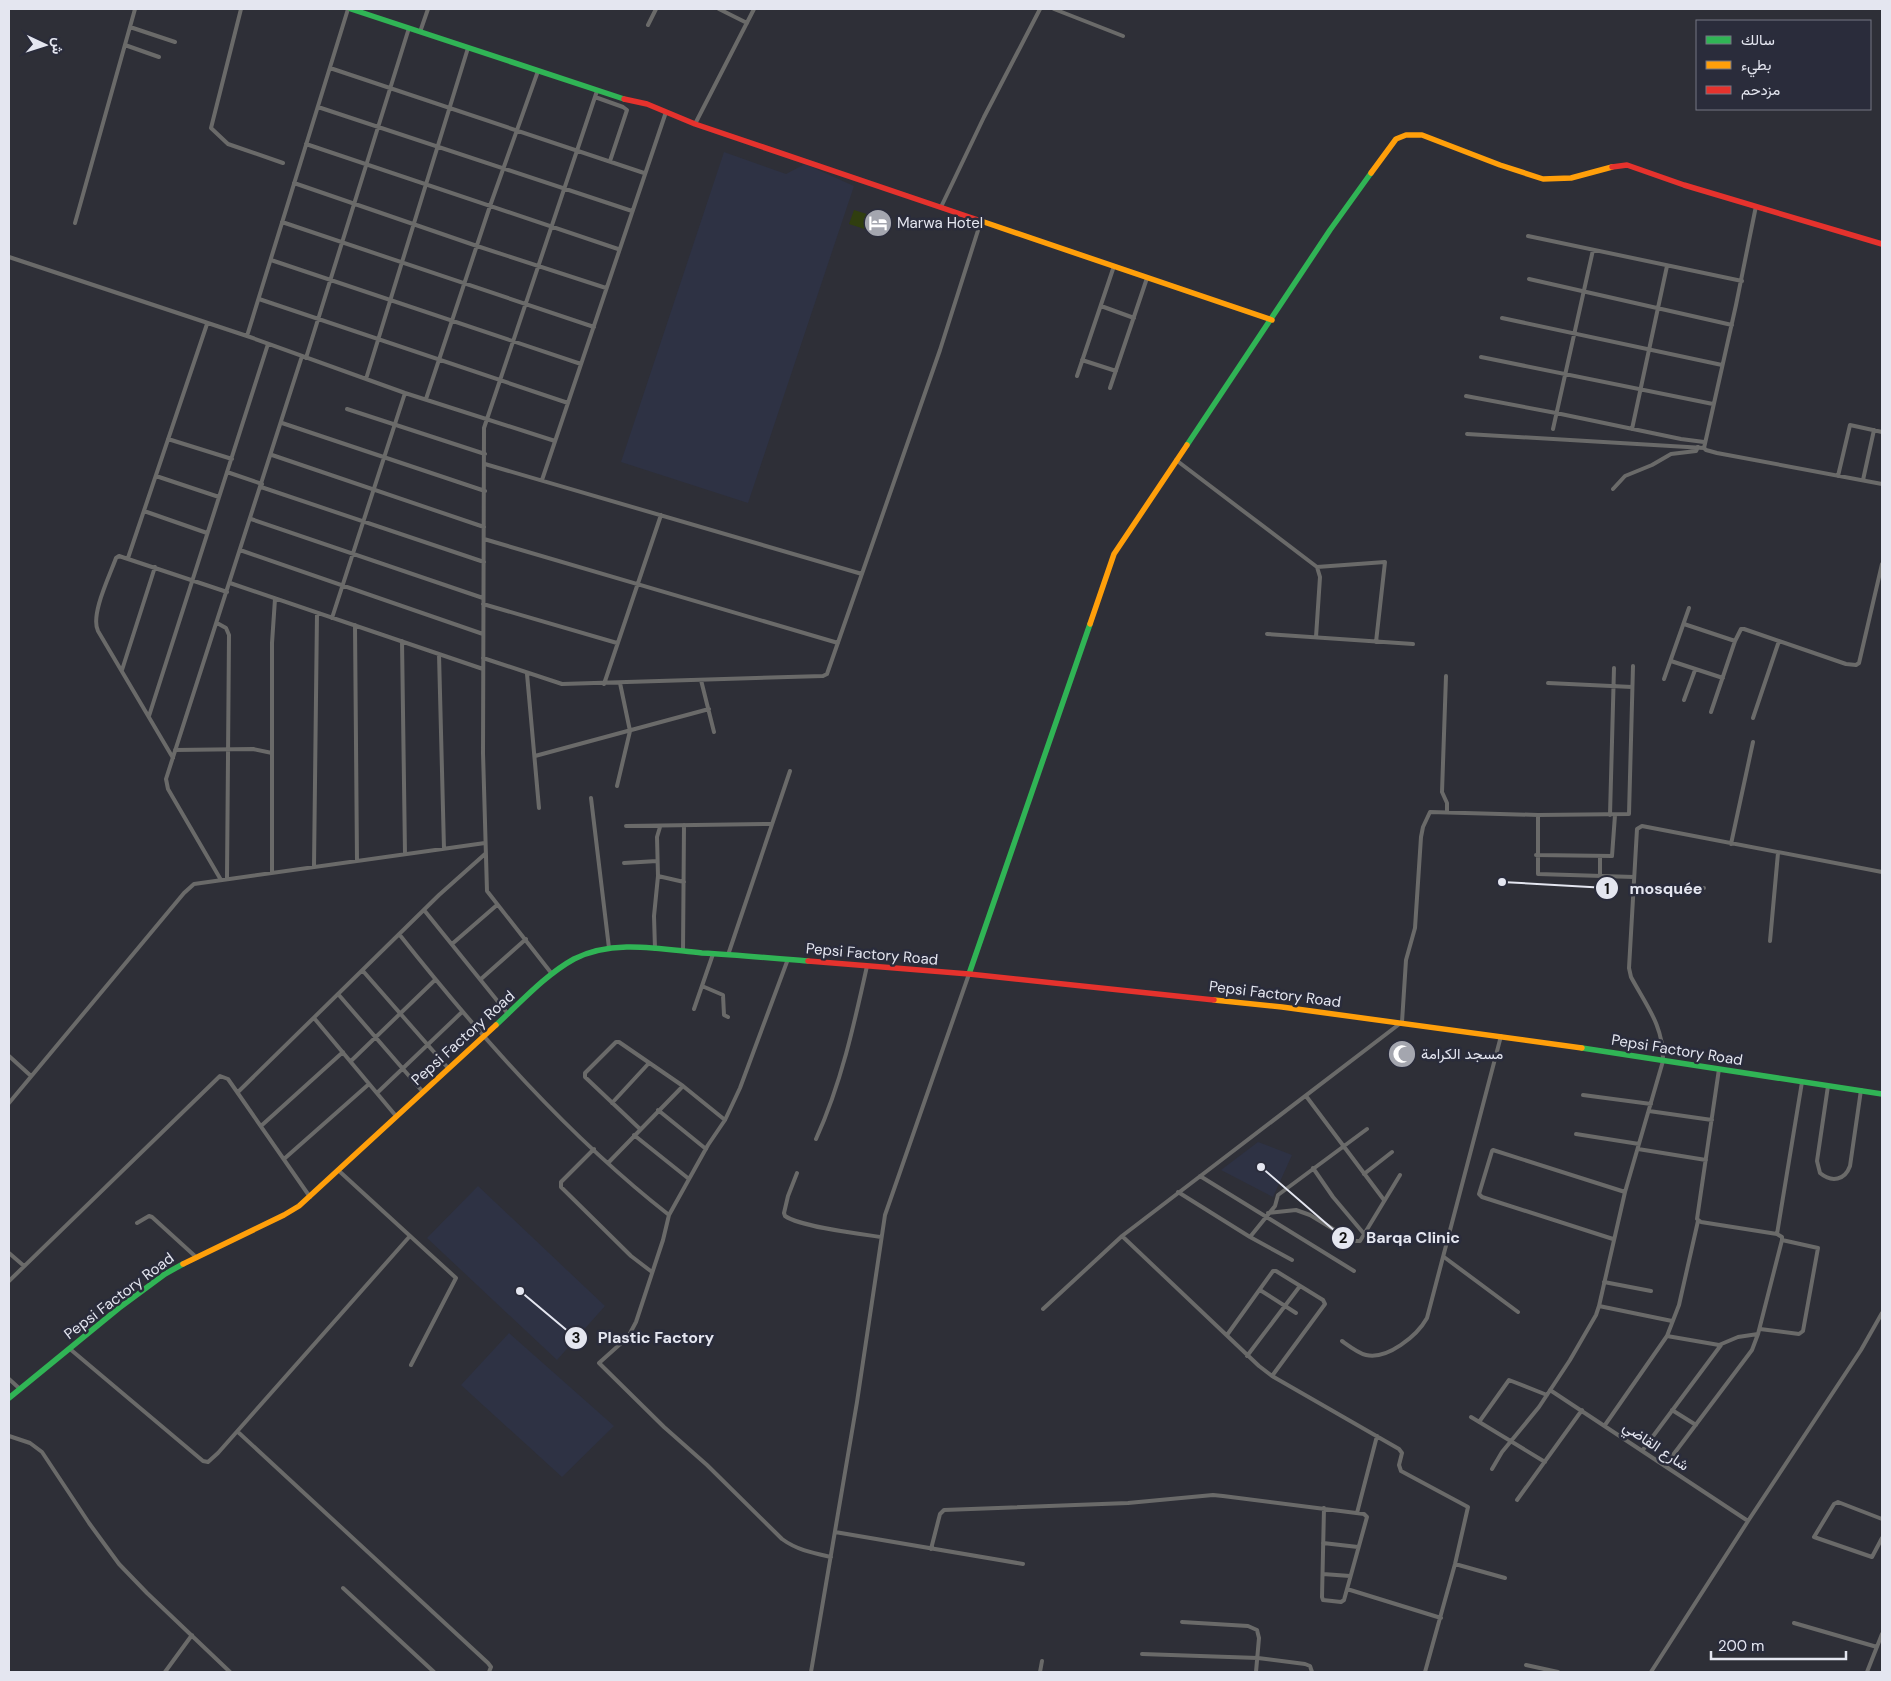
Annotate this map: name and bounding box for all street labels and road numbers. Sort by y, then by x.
street label: Pepsi Factory Road [805,938,939,970]
street label: Pepsi Factory Road [1208,976,1342,1012]
street label: Pepsi Factory Road [407,986,519,1090]
street label: Pepsi Factory Road [1610,1030,1744,1070]
street label: Pepsi Factory Road [60,1248,178,1344]
street label: شارع القاضي [1617,1417,1693,1478]

